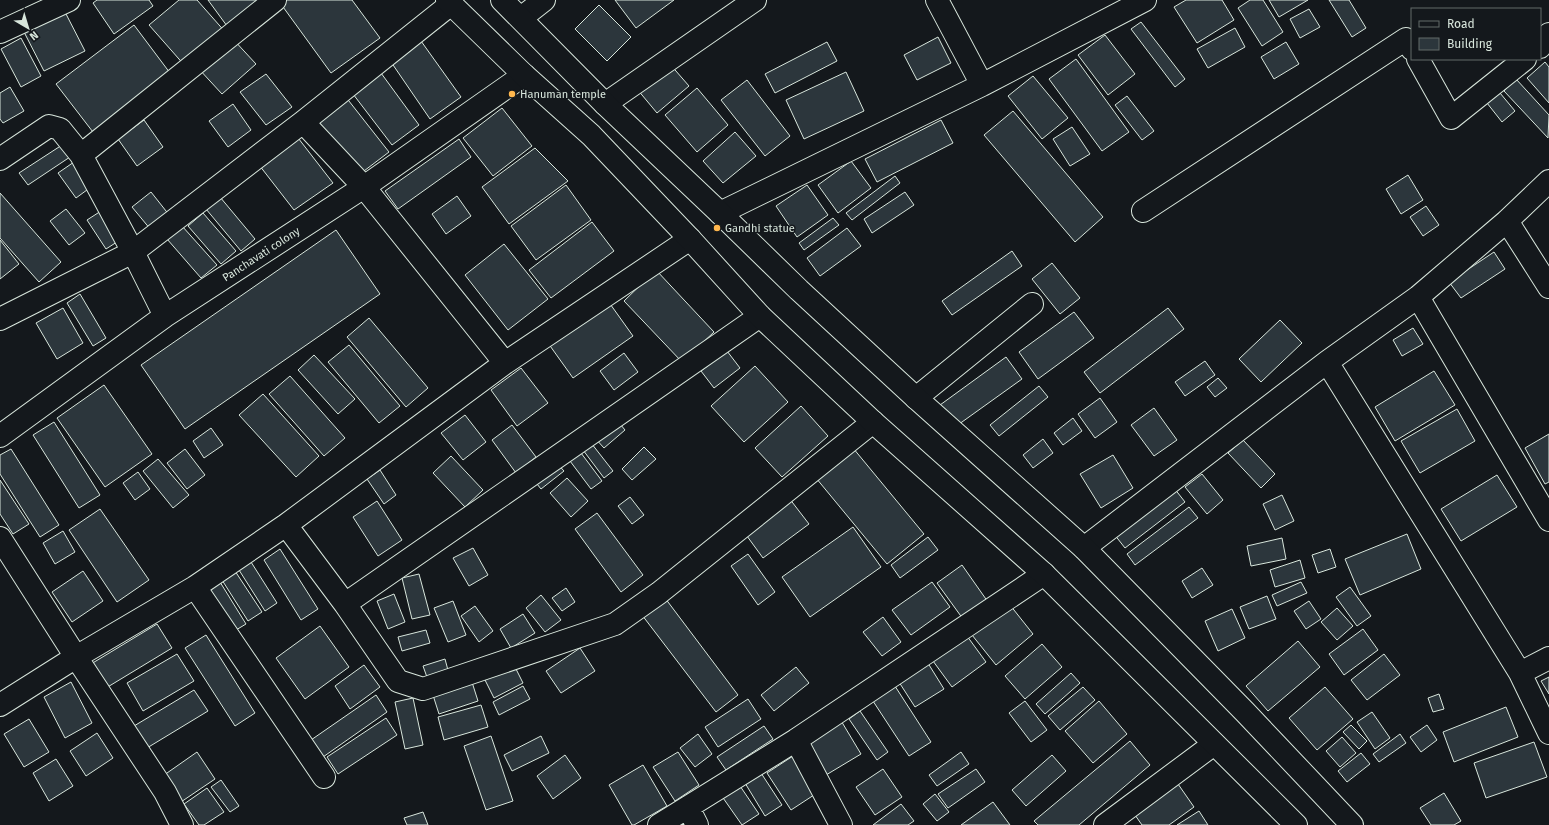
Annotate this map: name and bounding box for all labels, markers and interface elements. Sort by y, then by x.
north arrow [8,8,48,48]
legend [1411,8,1541,60]
text: Road [1447,17,1475,31]
text: N [27,28,41,43]
text: Building [1447,37,1493,51]
place label: Hanuman temple [520,88,606,101]
marker: Hanuman temple [507,89,517,99]
place label: Gandhi statue [725,222,795,235]
marker: Gandhi statue [712,223,722,233]
street label: Panchavati colony [220,224,303,284]

